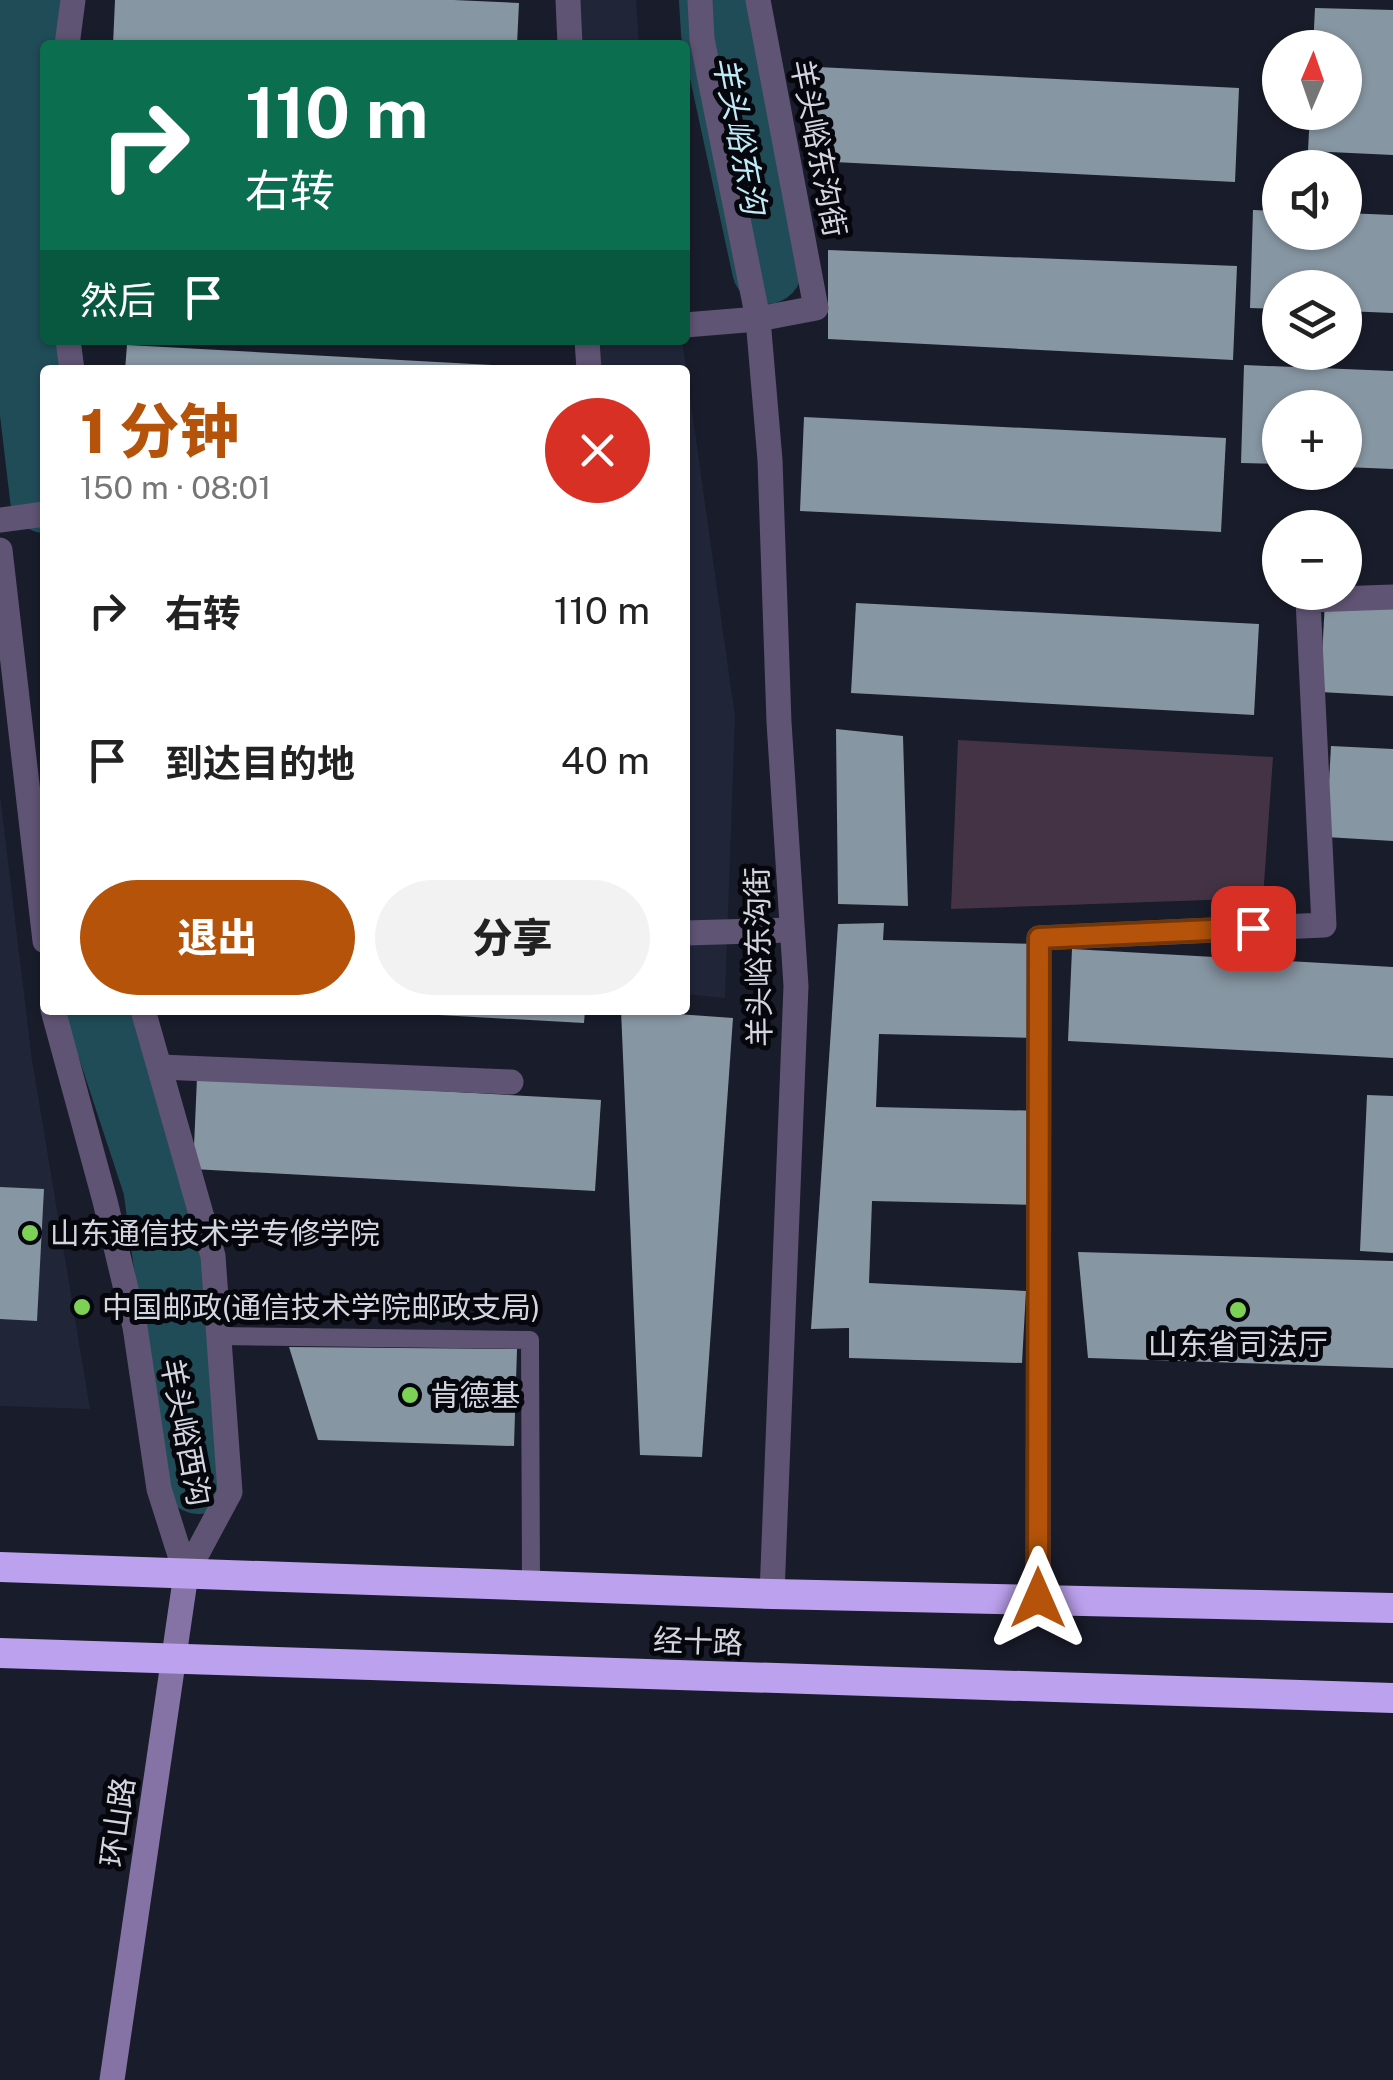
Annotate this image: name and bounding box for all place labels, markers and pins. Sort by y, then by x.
pin [1211,886,1296,971]
place label: 山东通信技术学专修学院 [50,1215,380,1251]
marker: 山东通信技术学专修学院 [19,1222,41,1244]
place label: 中国邮政(通信技术学院邮政支局) [102,1289,540,1325]
marker: 中国邮政(通信技术学院邮政支局) [71,1296,93,1318]
marker: 山东省司法厅 [1227,1299,1249,1321]
place label: 山东省司法厅 [1148,1326,1328,1362]
place label: 肯德基 [430,1377,520,1413]
marker: 肯德基 [399,1384,421,1406]

